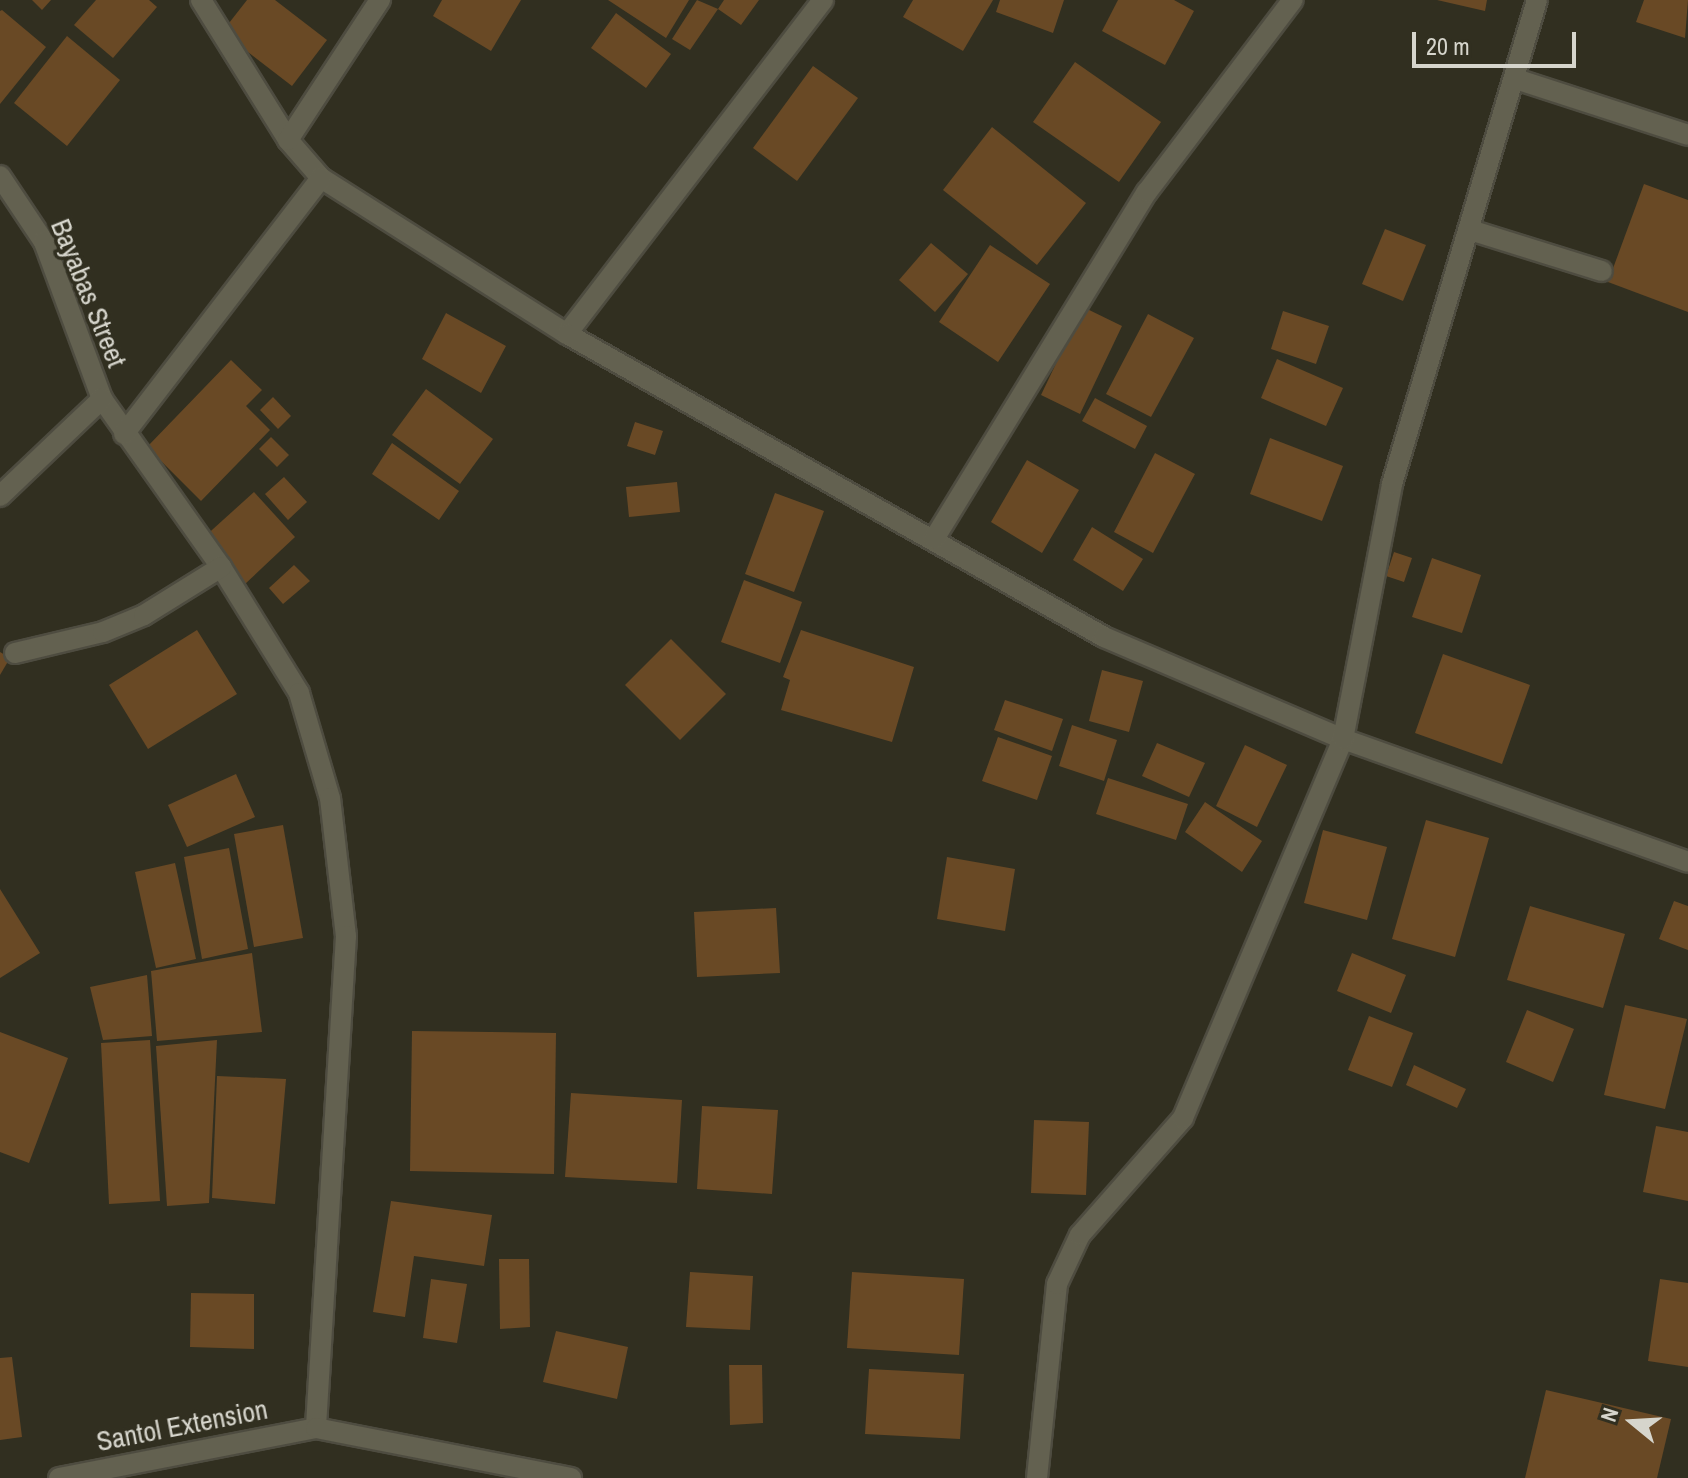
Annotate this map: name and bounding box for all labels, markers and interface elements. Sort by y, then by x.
scale bar [1416,16,1580,66]
text: 20 m [1426,30,1470,62]
street label: Bayabas Street [44,214,134,372]
north arrow [1592,1382,1672,1462]
street label: Santol Extension [94,1392,270,1458]
text: N [1593,1404,1625,1425]

